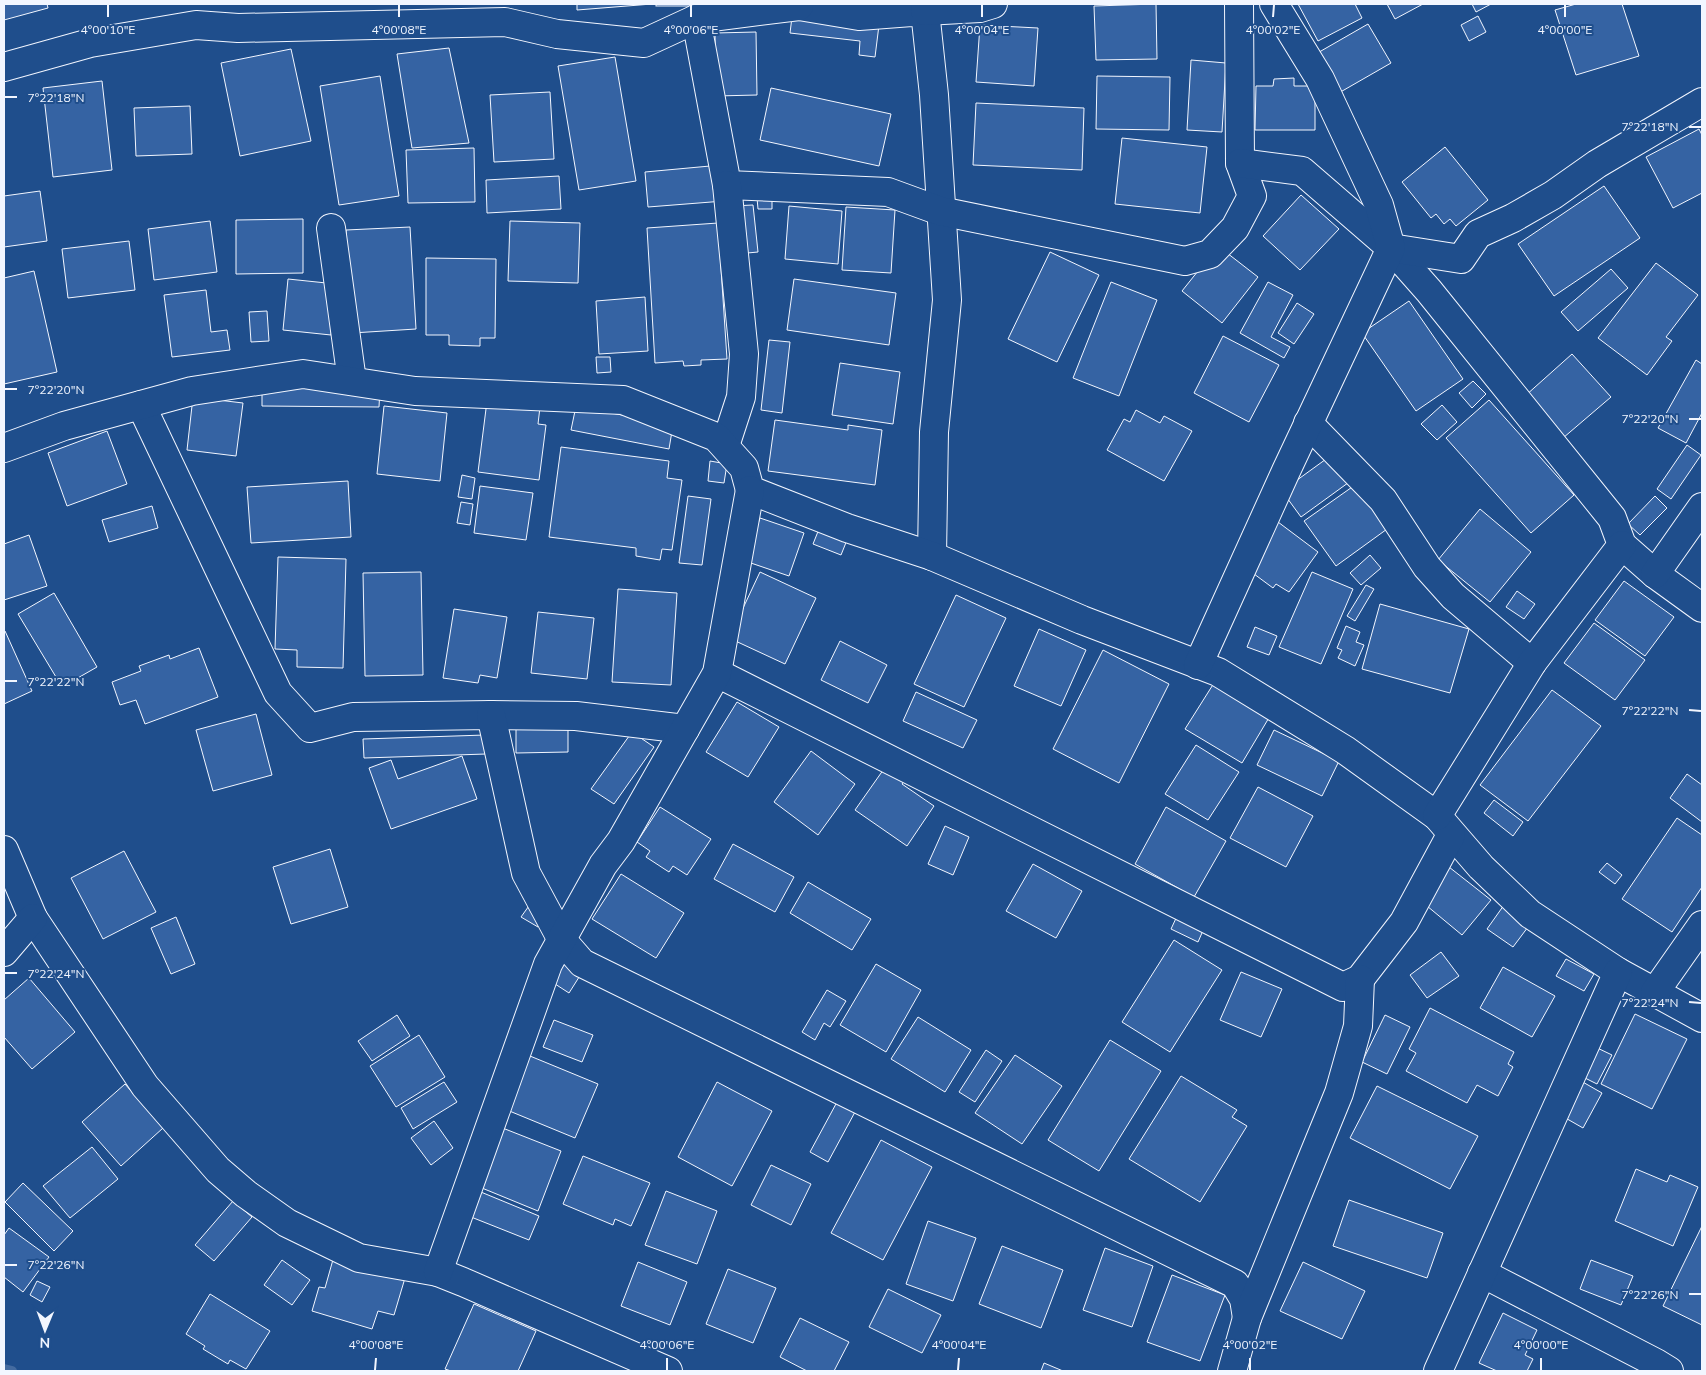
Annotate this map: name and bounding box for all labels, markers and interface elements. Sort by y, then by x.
text: 4°00'10"E [81,22,135,37]
text: 4°00'08"E [372,22,426,37]
text: 4°00'06"E [664,22,718,37]
text: 4°00'04"E [955,22,1009,37]
text: 4°00'02"E [1246,22,1300,37]
text: 4°00'00"E [1538,22,1592,37]
text: 7°22'18"N [28,90,84,105]
text: 7°22'18"N [1622,119,1678,134]
text: 7°22'20"N [28,382,84,397]
text: 7°22'20"N [1622,411,1678,426]
text: 7°22'22"N [28,674,84,689]
text: 7°22'22"N [1622,703,1678,718]
text: 7°22'24"N [28,966,84,981]
text: 7°22'24"N [1622,995,1678,1010]
text: 7°22'26"N [28,1257,84,1272]
text: 7°22'26"N [1622,1287,1678,1302]
north arrow [20,1305,70,1355]
text: N [39,1334,50,1352]
text: 4°00'08"E [349,1337,403,1352]
text: 4°00'06"E [640,1337,694,1352]
text: 4°00'04"E [932,1337,986,1352]
text: 4°00'02"E [1223,1337,1277,1352]
text: 4°00'00"E [1514,1337,1568,1352]

